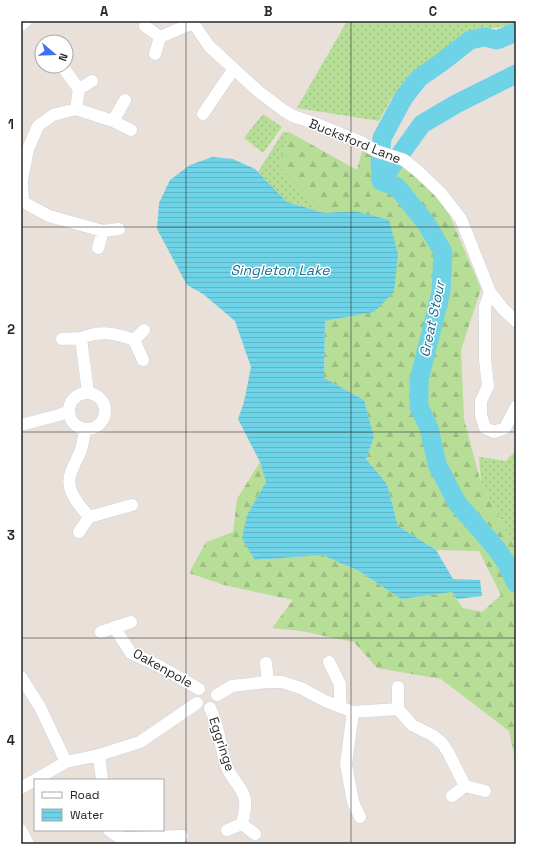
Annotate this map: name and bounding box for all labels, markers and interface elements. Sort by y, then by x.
text: A [100,3,109,20]
text: B [264,3,273,20]
text: C [429,3,437,20]
north arrow [34,34,74,74]
text: N [56,51,71,63]
street label: Bucksford Lane [306,115,404,167]
text: 1 [8,116,14,133]
water label: Singleton Lake [230,261,330,279]
water label: Great Stour [415,278,449,359]
text: 2 [7,321,15,338]
text: 3 [7,527,15,544]
street label: Oakenpole [130,645,196,691]
street label: Eggringe [205,715,239,773]
text: 4 [7,732,15,749]
legend [34,779,164,831]
text: Road [70,787,99,803]
text: Water [70,807,104,823]

